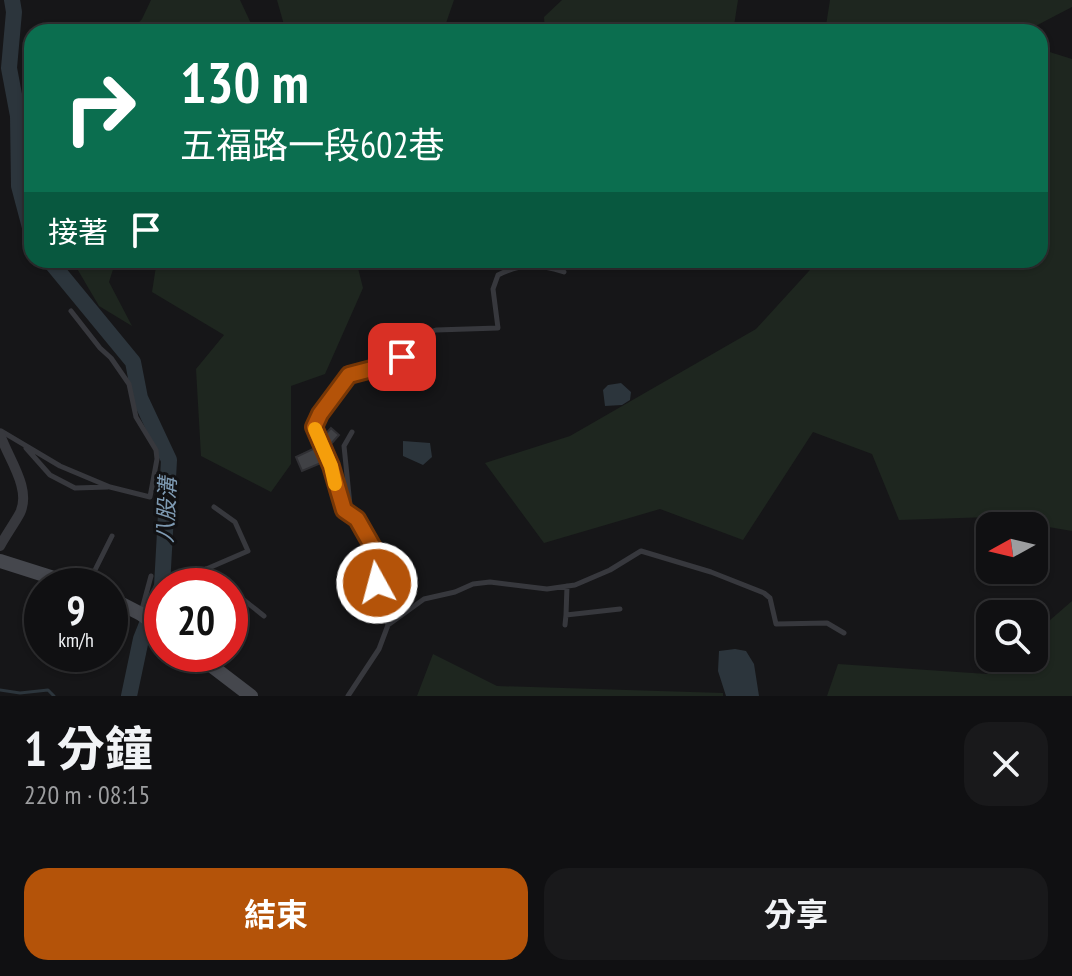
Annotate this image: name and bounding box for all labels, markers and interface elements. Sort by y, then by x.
text: 130 m [180,46,309,118]
icon: right [48,56,152,160]
text: 五福路一段602巷 [180,121,445,168]
icon: arrive [124,208,168,252]
text: 接著 [48,212,108,251]
pin [368,323,436,391]
icon: arrive [380,335,424,379]
water label: 八股溝 [150,473,182,544]
north arrow [976,512,1048,584]
map controls [976,512,1048,672]
position arrow [335,541,419,625]
speed limit sign: 20 [144,568,248,672]
text: 9 [66,584,86,636]
button: search [976,600,1048,672]
text: km/h [58,627,94,653]
text: 1 分鐘 [24,717,153,779]
button: close [964,722,1048,806]
text: 220 m · 08:15 [24,778,150,811]
button: 結束 [24,868,528,960]
button: 分享 [544,868,1048,960]

